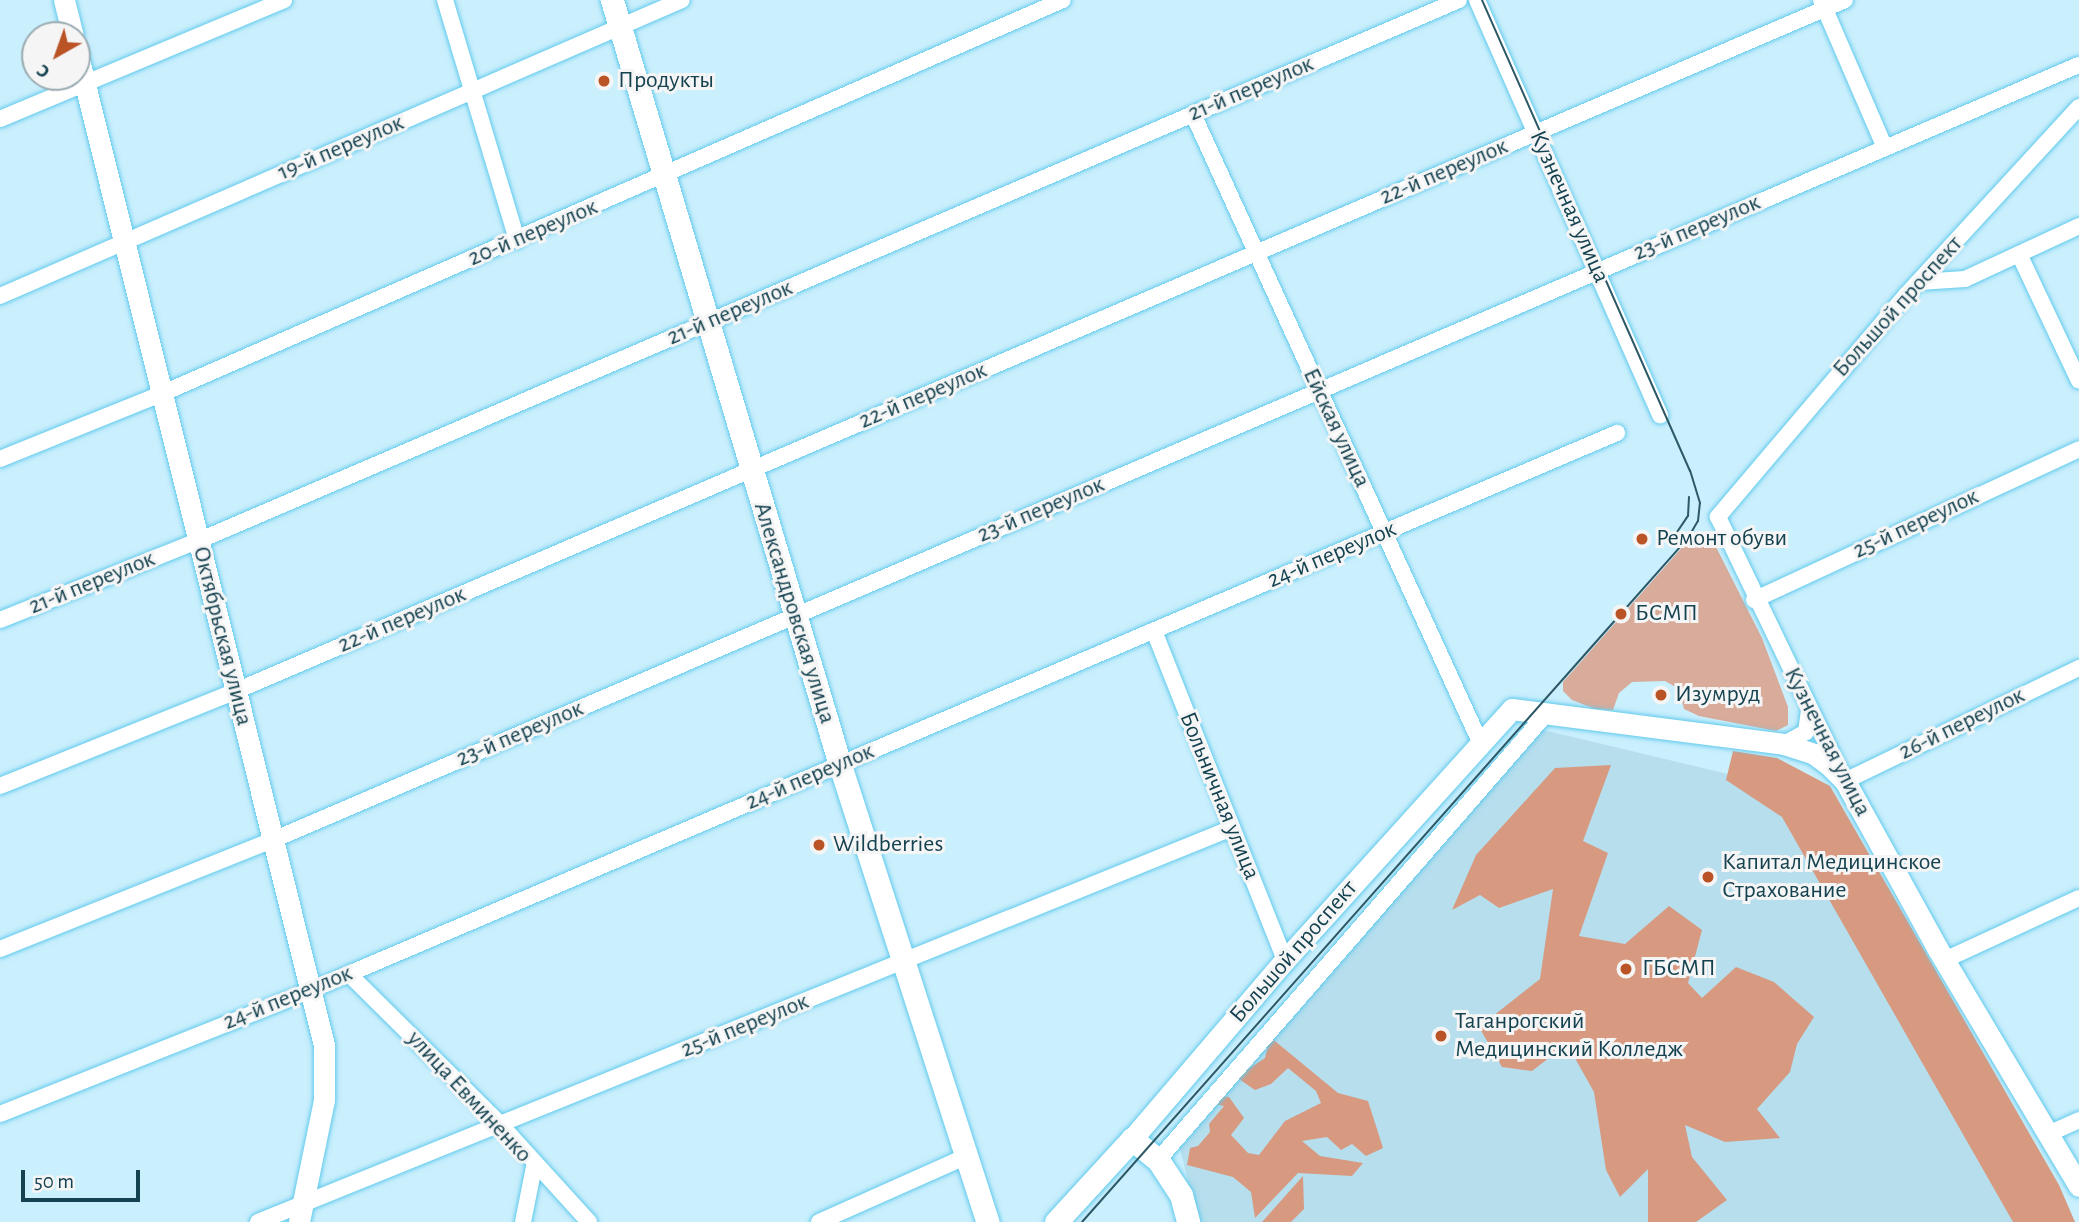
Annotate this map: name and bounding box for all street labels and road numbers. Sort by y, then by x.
street label: 21-й переулок [1184,50,1318,128]
street label: 19-й переулок [274,109,408,187]
street label: Кузнечная улица [1523,126,1615,288]
street label: 22-й переулок [1376,132,1512,212]
street label: 23-й переулок [1629,188,1765,268]
street label: 20-й переулок [464,193,602,273]
street label: Большой проспект [1827,230,1969,384]
street label: 21-й переулок [663,274,797,352]
street label: 22-й переулок [855,356,991,436]
street label: Ейская улица [1296,364,1376,492]
street label: 23-й переулок [973,470,1109,550]
street label: 25-й переулок [1849,482,1983,566]
street label: Александровская улица [747,499,841,727]
street label: 24-й переулок [1264,515,1400,595]
street label: Октябрьская улица [186,543,258,729]
street label: 21-й переулок [25,545,159,621]
street label: 22-й переулок [334,580,470,660]
street label: Кузнечная улица [1777,663,1877,821]
street label: 26-й переулок [1894,681,2030,767]
street label: 23-й переулок [452,694,588,774]
street label: Больничная улица [1172,708,1266,884]
street label: 24-й переулок [742,737,878,817]
street label: Большой проспект [1224,875,1364,1029]
street label: 24-й переулок [219,959,357,1037]
street label: 25-й переулок [677,987,813,1065]
street label: улица Евминенко [400,1025,538,1169]

